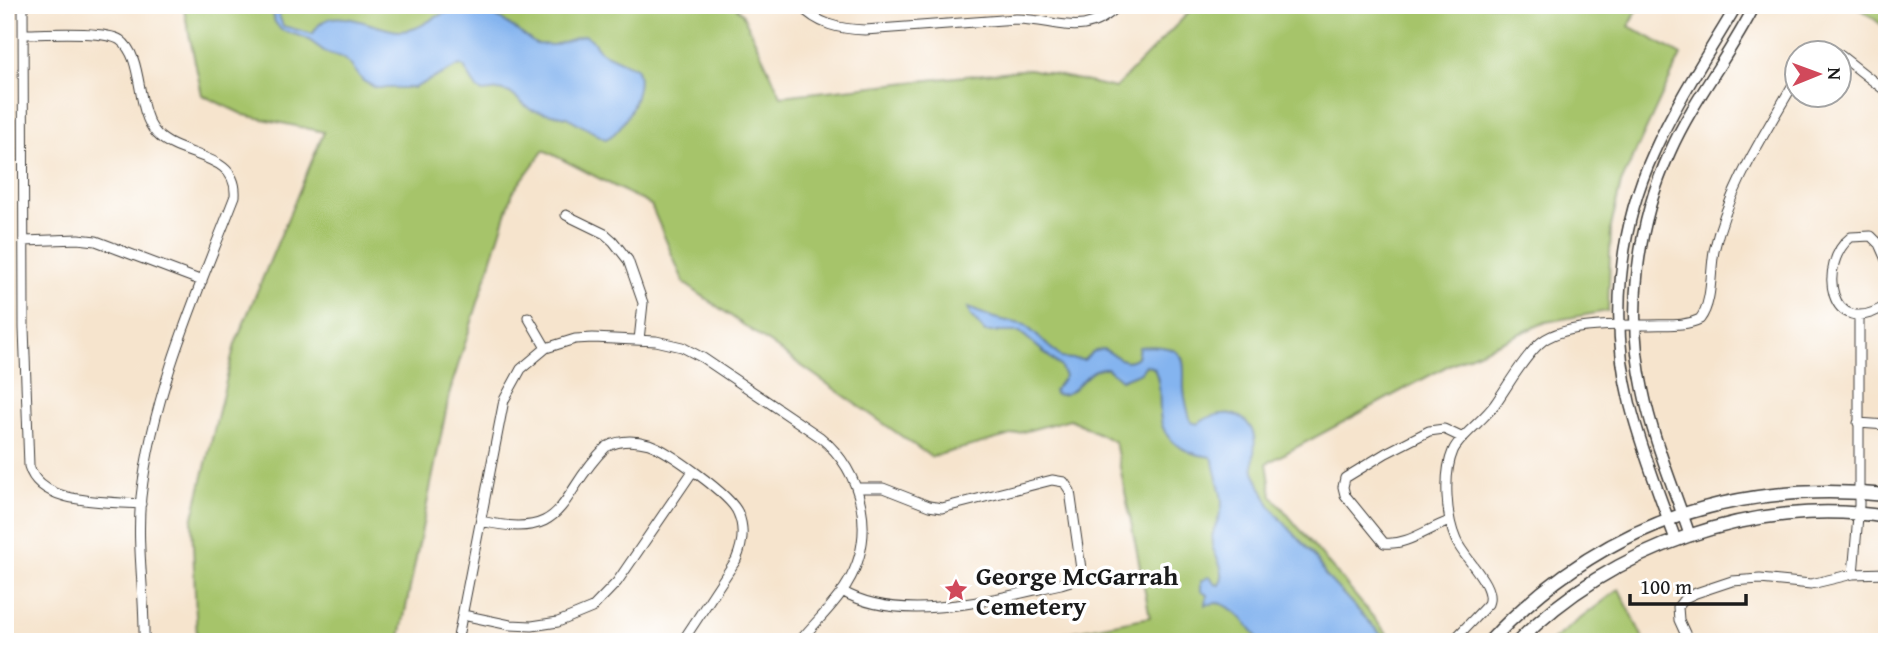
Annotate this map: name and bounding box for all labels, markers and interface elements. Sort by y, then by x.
north arrow [1784,38,1854,108]
text: N [1821,67,1849,81]
place label: George McGarrah Cemetery [976,556,1179,625]
scale bar [1630,563,1745,607]
text: 100 m [1640,571,1692,602]
place icon: George McGarrah Cemetery [942,576,970,604]

